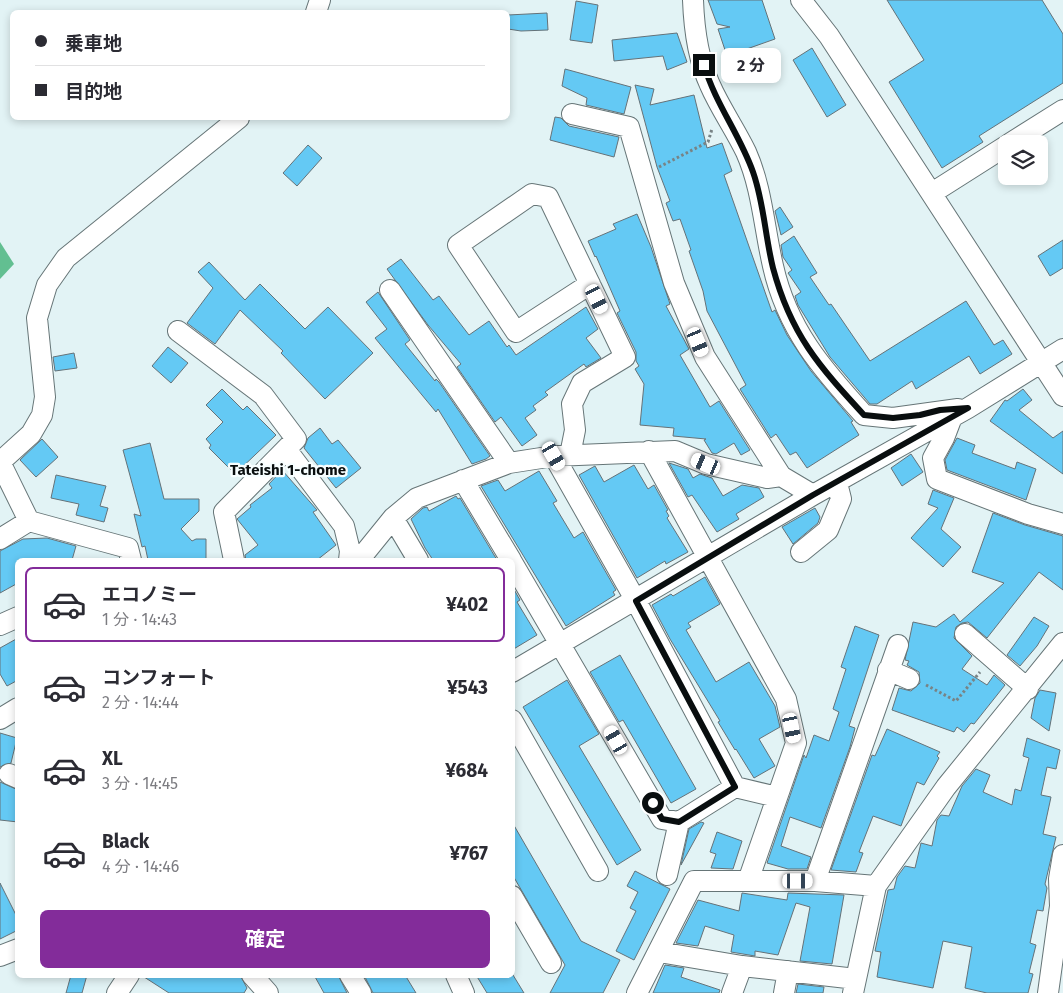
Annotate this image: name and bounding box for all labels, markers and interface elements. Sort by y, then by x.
text: 乗車地 [65,32,122,55]
callout: 2 分 [722,48,782,82]
route end [693,54,715,76]
text: 2 分 [737,56,765,75]
text: 目的地 [65,80,122,103]
map controls [998,135,1048,185]
button: layers [998,135,1048,185]
car [583,282,610,316]
car [685,325,710,359]
car [540,439,567,473]
car [689,451,722,477]
district label: Tateishi 1-chome [230,461,346,479]
icon: car [42,582,87,627]
text: エコノミー [102,583,197,606]
text: ¥402 [446,593,488,616]
text: 1 分 · 14:43 [102,610,177,629]
icon: car [42,665,87,710]
text: コンフォート [102,666,215,689]
text: ¥543 [447,676,488,699]
text: 2 分 · 14:44 [102,693,179,712]
car [781,712,802,744]
car [602,723,629,757]
text: XL [102,747,123,770]
icon: car [42,748,87,793]
text: ¥684 [445,759,488,782]
text: 3 分 · 14:45 [102,774,178,793]
route start [642,792,664,814]
text: Black [102,830,149,853]
icon: car [42,831,87,876]
text: ¥767 [450,842,488,865]
text: 4 分 · 14:46 [102,857,179,876]
car [783,874,813,889]
button: 確定 [40,910,490,968]

